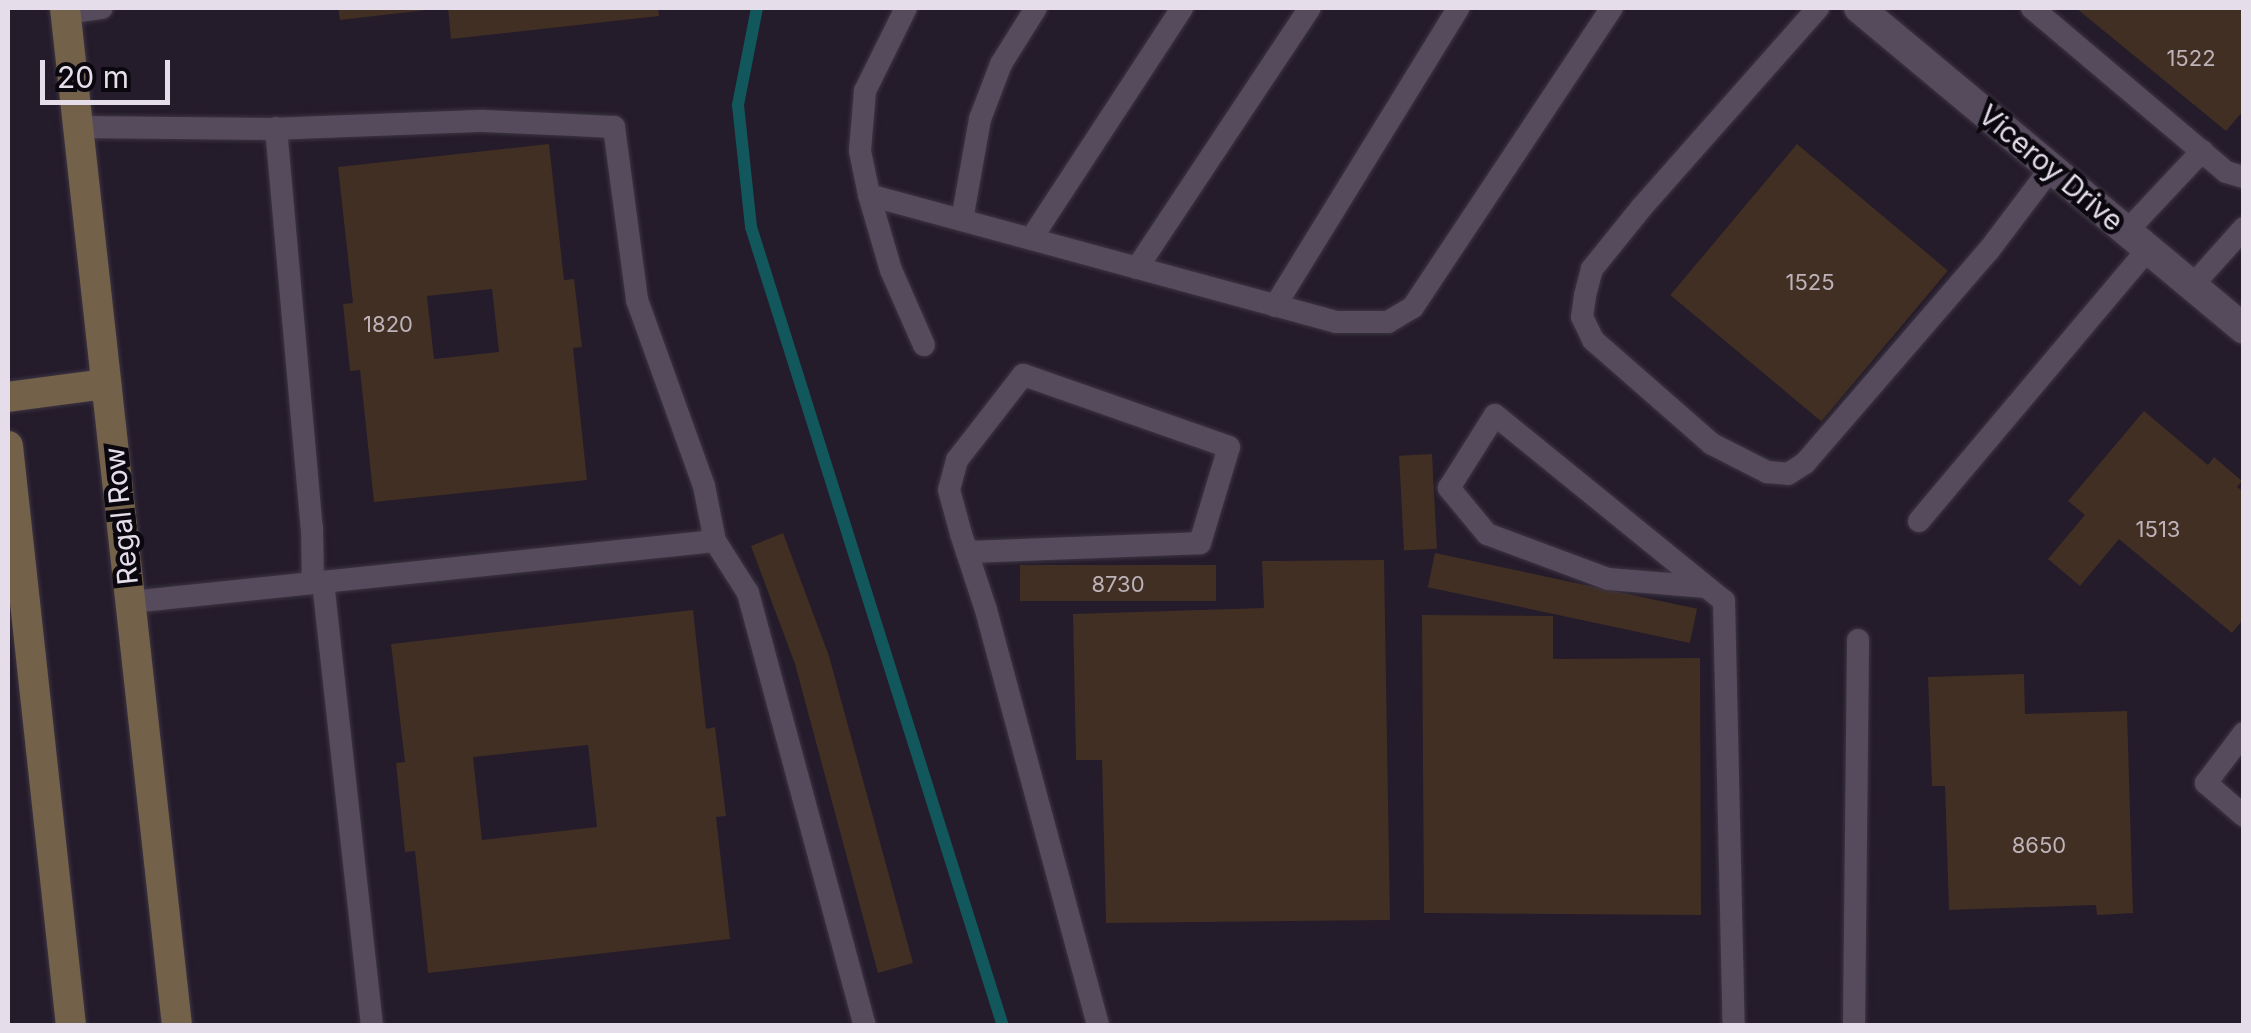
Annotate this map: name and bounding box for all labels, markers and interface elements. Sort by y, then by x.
scale bar [45,40,175,102]
house number: 1522 [2166,46,2216,72]
text: 20 m [57,59,129,95]
street label: Viceroy Drive [1972,98,2130,238]
house number: 1525 [1785,270,1835,296]
house number: 1820 [363,312,413,338]
street label: Regal Row [97,445,145,587]
house number: 1513 [2136,517,2180,543]
house number: 8730 [1091,572,1145,598]
house number: 8650 [2012,833,2066,859]

